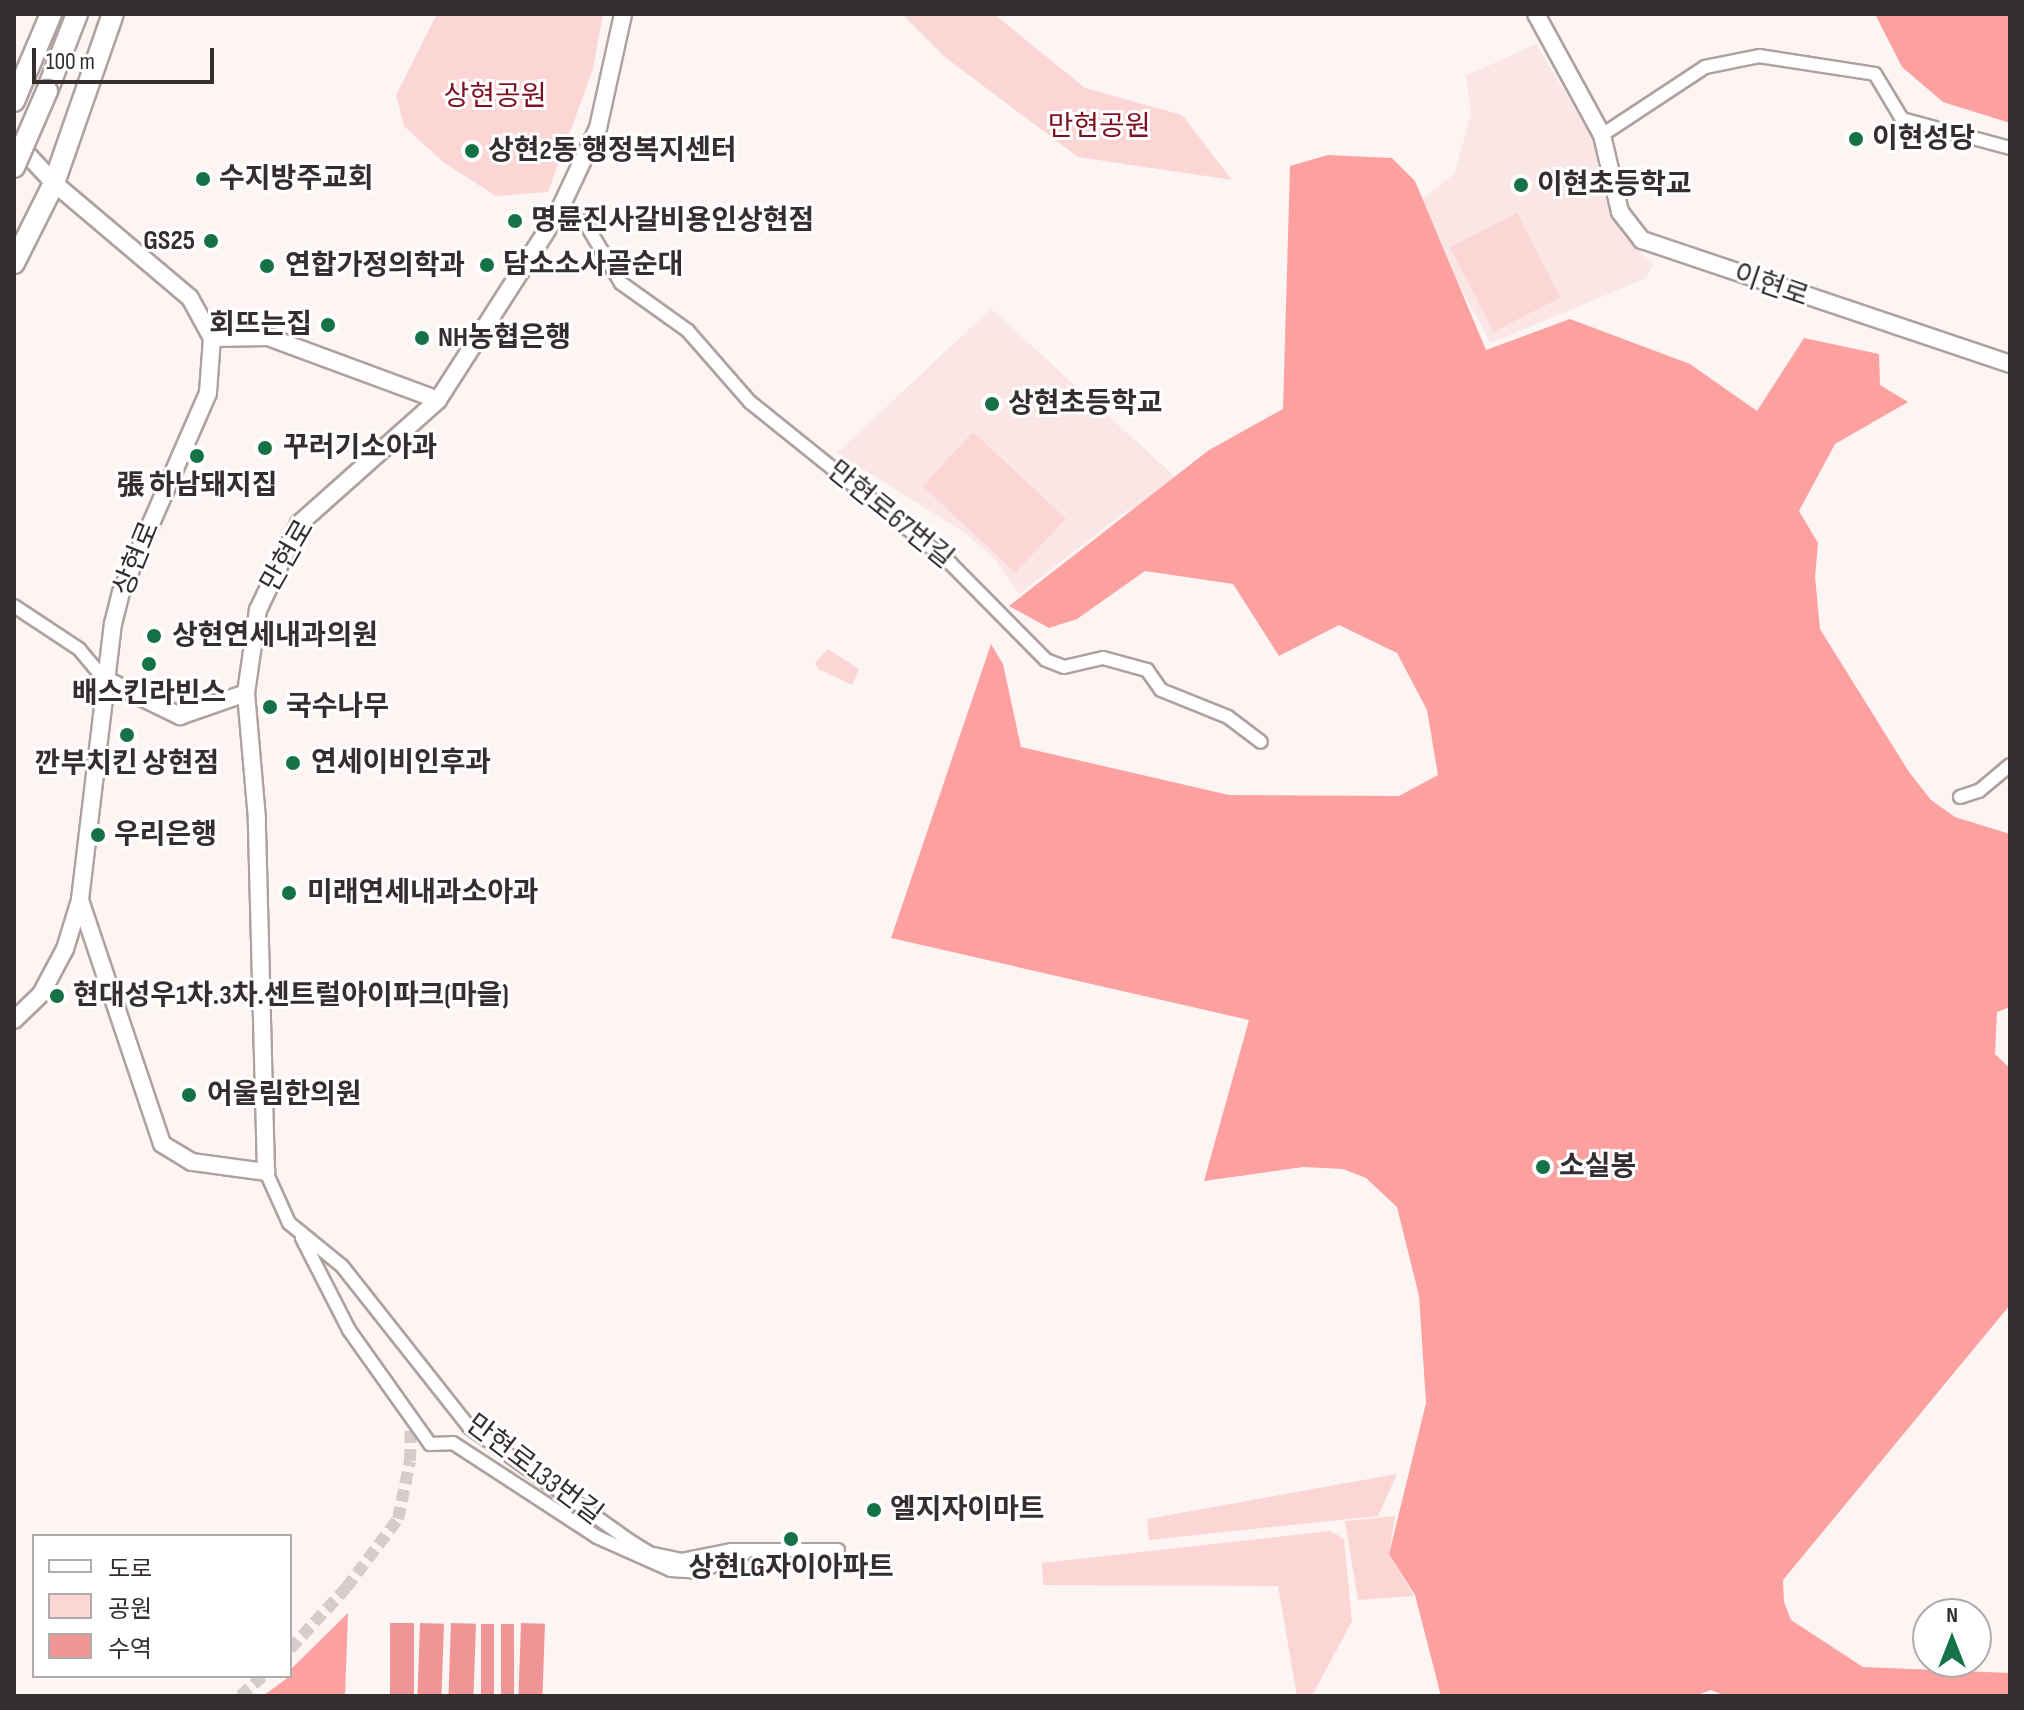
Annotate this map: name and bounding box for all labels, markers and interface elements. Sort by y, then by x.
scale bar [36,32,218,82]
text: 100 m [46,47,95,76]
park label: 상현공원 [443,80,547,114]
park label: 만현공원 [1047,110,1151,144]
place label: 이현성당 [1872,122,1975,156]
marker: 이현성당 [1847,130,1865,148]
place label: 상현2동 행정복지센터 [488,134,736,168]
marker: 상현2동 행정복지센터 [463,142,481,160]
place label: 수지방주교회 [219,162,374,196]
place label: 이현초등학교 [1537,168,1692,202]
marker: 수지방주교회 [194,170,212,188]
marker: 이현초등학교 [1512,176,1530,194]
place label: 명륜진사갈비용인상현점 [531,204,814,238]
marker: 명륜진사갈비용인상현점 [506,212,524,230]
place label: GS25 [143,224,195,258]
marker: GS25 [202,232,220,250]
place label: 담소소사골순대 [503,248,683,282]
place label: 연합가정의학과 [285,249,465,283]
marker: 연합가정의학과 [256,255,278,277]
marker: 담소소사골순대 [478,256,496,274]
street label: 이현로 [1729,258,1813,314]
place label: 회뜨는집 [209,308,312,342]
marker: 회뜨는집 [319,316,337,334]
place label: NH농협은행 [438,321,571,355]
marker: NH농협은행 [413,329,431,347]
place label: 상현초등학교 [1008,387,1163,421]
marker: 상현초등학교 [983,395,1001,413]
place label: 꾸러기소아과 [283,431,438,465]
marker: 꾸러기소아과 [254,437,276,459]
marker: 張 하남돼지집 [188,447,206,465]
street label: 만현로67번길 [820,454,960,576]
place label: 張 하남돼지집 [116,469,278,503]
street label: 만현로 [254,514,322,598]
street label: 상현로 [107,517,167,601]
place label: 상현연세내과의원 [172,619,378,653]
marker: 상현연세내과의원 [143,625,165,647]
marker: 배스킨라빈스 [140,655,158,673]
place label: 배스킨라빈스 [72,677,226,711]
place label: 국수나무 [286,690,389,724]
marker: 국수나무 [261,698,279,716]
marker: 깐부치킨 상현점 [118,726,136,744]
place label: 연세이비인후과 [311,746,491,780]
place label: 깐부치킨 상현점 [35,747,219,781]
marker: 연세이비인후과 [282,752,304,774]
place label: 우리은행 [114,818,217,852]
marker: 우리은행 [89,826,107,844]
place label: 미래연세내과소아과 [307,876,539,910]
marker: 미래연세내과소아과 [278,882,300,904]
place label: 현대성우1차.3차.센트럴아이파크(마을) [73,979,509,1013]
marker: 현대성우1차.3차.센트럴아이파크(마을) [48,987,66,1005]
place label: 어울림한의원 [207,1078,362,1112]
marker: 어울림한의원 [178,1084,200,1106]
place label: 소실봉 [1559,1150,1636,1184]
marker: 소실봉 [1534,1158,1552,1176]
street label: 만현로133번길 [459,1408,609,1532]
place label: 엘지자이마트 [890,1493,1045,1527]
marker: 엘지자이마트 [865,1501,883,1519]
marker: 상현LG자이아파트 [782,1530,800,1548]
legend [32,1534,292,1678]
place label: 상현LG자이아파트 [688,1551,894,1585]
text: 도로 [108,1555,152,1584]
text: 공원 [108,1595,152,1624]
north arrow [1912,1598,1992,1678]
text: N [1946,1602,1958,1629]
text: 수역 [108,1635,152,1664]

